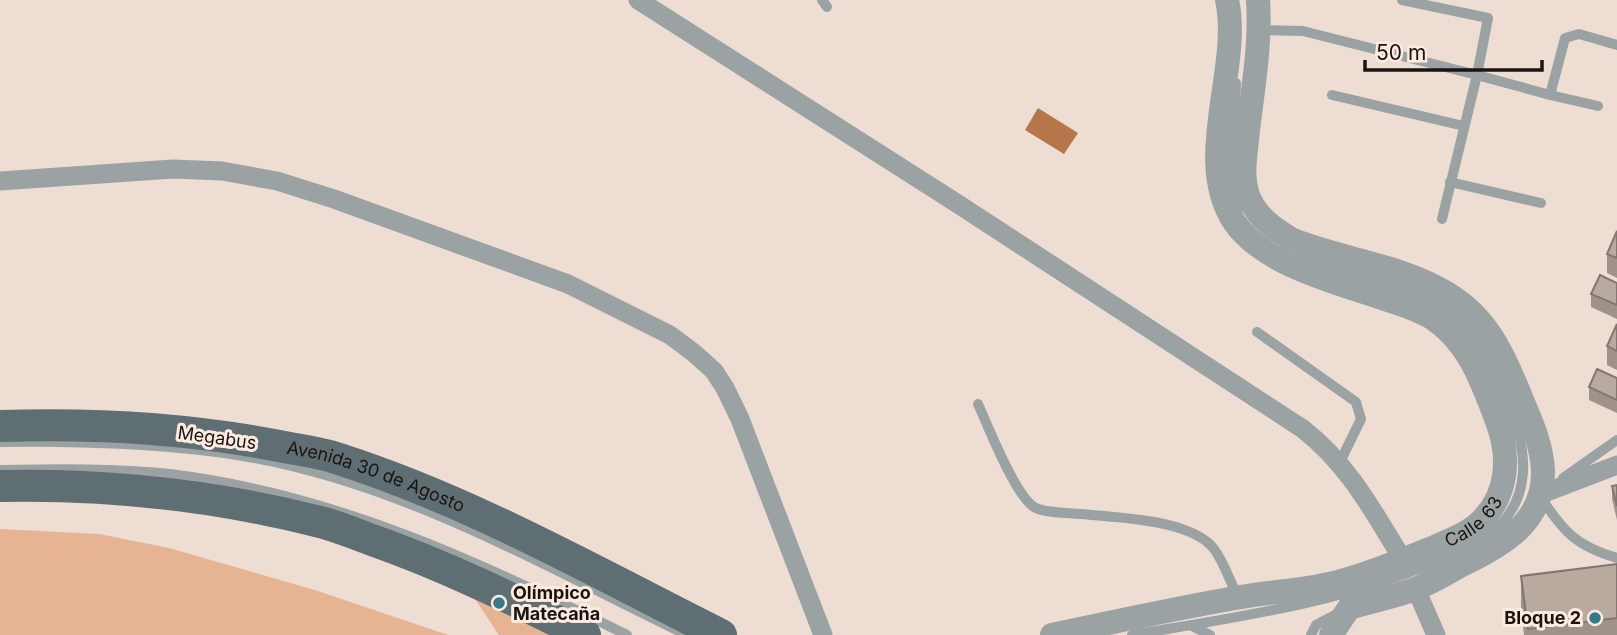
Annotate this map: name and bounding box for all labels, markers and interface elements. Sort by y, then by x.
scale bar [1365,28,1542,72]
text: 50 m [1376,40,1426,65]
street label: Megabus [176,422,258,453]
street label: Avenida 30 de Agosto [285,437,468,516]
street label: Calle 63 [1441,492,1506,551]
place label: Olímpico Matecaña [513,582,600,624]
marker: Olímpico Matecaña [491,595,507,611]
place label: Bloque 2 [1504,607,1581,628]
marker: Bloque 2 [1587,610,1603,626]

